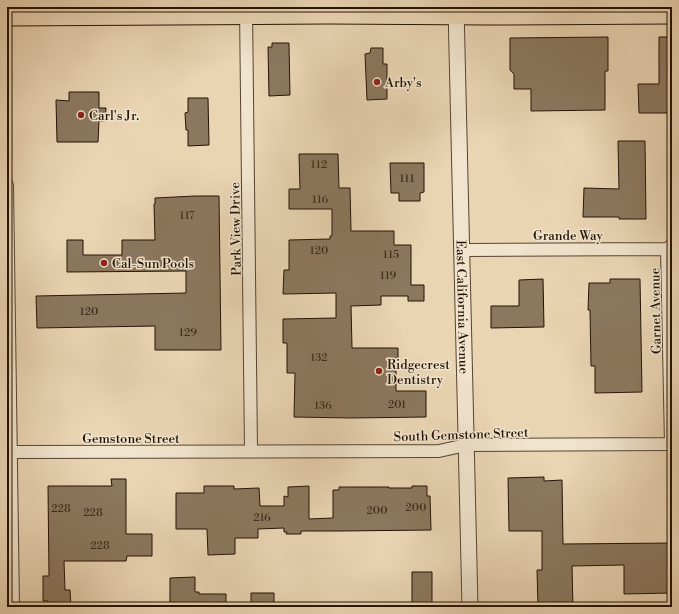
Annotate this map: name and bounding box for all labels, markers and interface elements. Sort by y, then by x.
place label: Arby's [384,75,422,91]
marker: Arby's [372,77,382,87]
place label: Carl's Jr. [89,108,139,124]
marker: Carl's Jr. [76,110,86,120]
house number: 112 [311,158,327,172]
house number: 111 [400,172,415,186]
street label: Park View Drive [227,182,245,276]
house number: 116 [312,193,328,207]
house number: 117 [180,209,195,223]
street label: Grande Way [533,228,604,244]
street label: East California Avenue [452,240,472,375]
house number: 120 [310,244,328,258]
house number: 115 [383,248,399,262]
place label: Cal-Sun Pools [112,256,195,272]
marker: Cal-Sun Pools [99,258,109,268]
street label: Garnet Avenue [647,267,665,354]
house number: 119 [380,269,396,283]
house number: 120 [80,305,98,319]
house number: 129 [179,326,197,340]
house number: 132 [310,351,328,365]
place label: Ridgecrest Dentistry [387,357,450,388]
marker: Ridgecrest Dentistry [374,366,384,376]
house number: 201 [388,398,406,412]
house number: 136 [314,399,332,413]
street label: South Gemstone Street [393,425,529,445]
street label: Gemstone Street [82,431,180,447]
house number: 200 [406,501,426,515]
house number: 228 [51,502,71,516]
house number: 200 [367,504,387,518]
house number: 228 [83,506,103,520]
house number: 216 [253,511,271,525]
house number: 228 [90,539,110,553]

